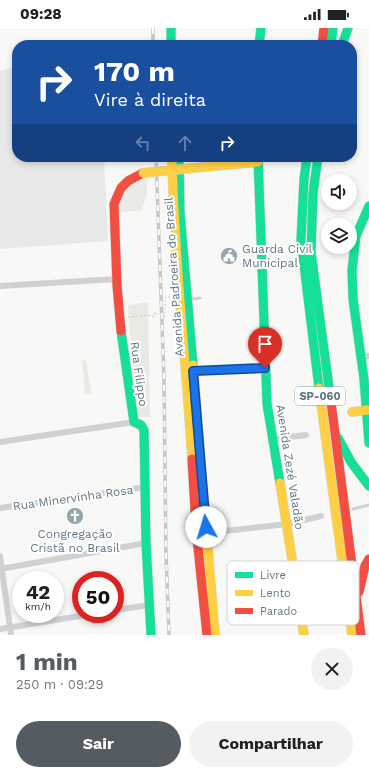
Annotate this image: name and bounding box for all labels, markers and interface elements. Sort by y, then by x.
text: 09:28 [20,5,62,23]
text: 170 m [94,55,175,88]
icon: right [28,56,80,108]
text: Vire à direita [94,89,206,110]
icon: left [132,132,154,154]
icon: ahead [174,132,196,154]
icon: right [216,132,238,154]
map controls [321,174,357,254]
button: sound [321,174,357,210]
street label: Avenida Padroeira do Brasil [161,196,187,357]
button: layers [321,218,357,254]
place label: Guarda Civil Municipal [242,242,313,270]
public building icon: Guarda Civil Municipal [219,246,239,266]
pin [248,327,282,368]
icon: arrive [254,333,276,355]
street label: Rua Filippo [128,341,150,407]
road number: SP-060 [295,387,345,405]
street label: Avenida Zezé Valadão [273,403,307,531]
street label: Rua Minervinha Rosa [12,483,134,513]
church icon: Congregação Cristã no Brasil [65,506,85,526]
position arrow [185,506,227,548]
place label: Congregação Cristã no Brasil [30,527,120,555]
legend [227,561,359,625]
text: Livre [260,569,286,582]
speed limit sign: 50 [72,571,124,623]
text: 42 [26,580,50,604]
text: Lento [260,587,291,600]
text: km/h [25,601,51,612]
text: Parado [260,605,297,618]
text: 1 min [16,648,78,676]
button: close [311,648,353,690]
text: 250 m · 09:29 [16,677,103,692]
button: Sair [16,721,181,767]
button: Compartilhar [189,721,353,767]

